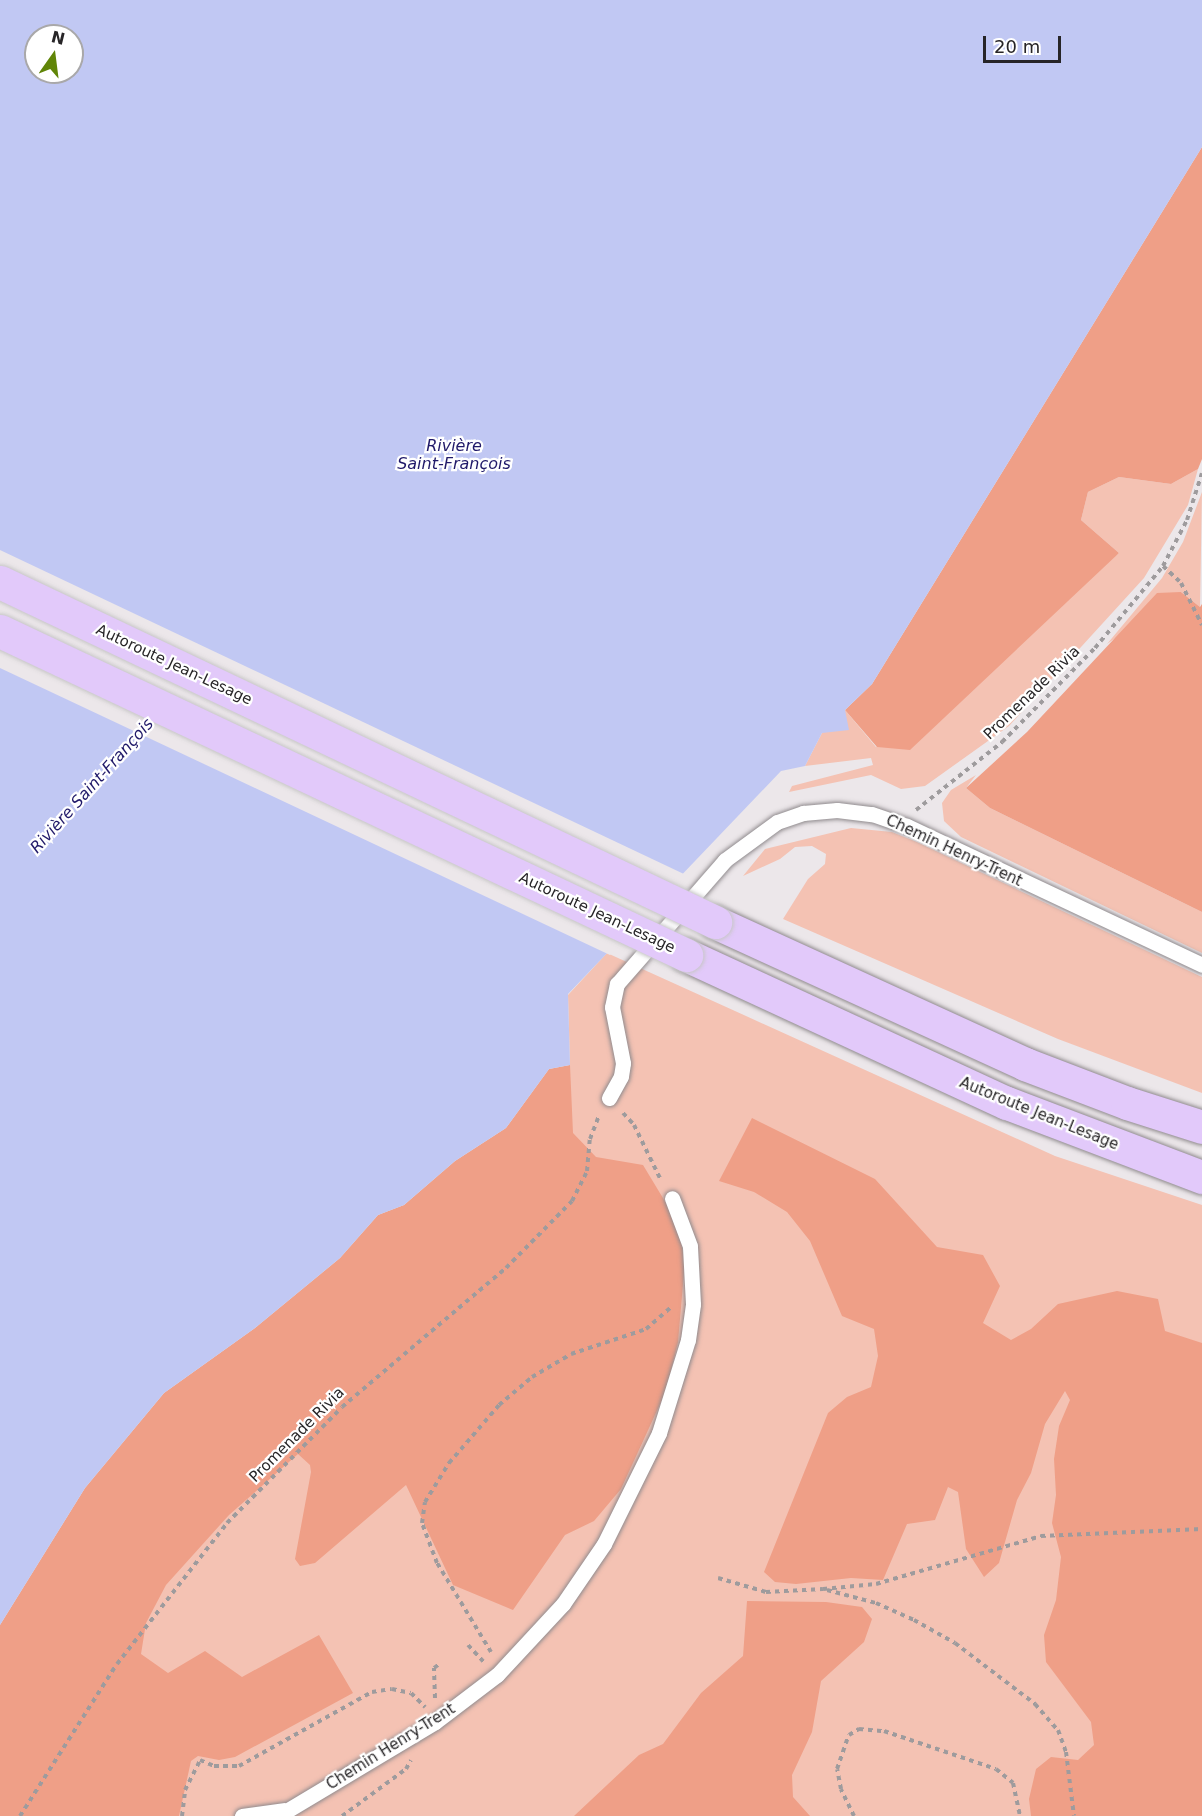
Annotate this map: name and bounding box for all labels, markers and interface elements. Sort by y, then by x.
north arrow [24,24,84,84]
scale bar [986,24,1064,62]
text: N [49,27,67,49]
text: 20 m [994,36,1040,57]
water label: Rivière Saint-François [397,436,511,474]
street label: Autoroute Jean-Lesage [93,621,255,709]
street label: Promenade Rivia [980,643,1084,743]
water label: Rivière Saint-François [26,715,158,857]
street label: Chemin Henry-Trent [883,811,1025,891]
street label: Autoroute Jean-Lesage [516,869,678,957]
street label: Autoroute Jean-Lesage [957,1074,1121,1154]
street label: Promenade Rivia [246,1384,348,1486]
street label: Chemin Henry-Trent [323,1700,459,1794]

